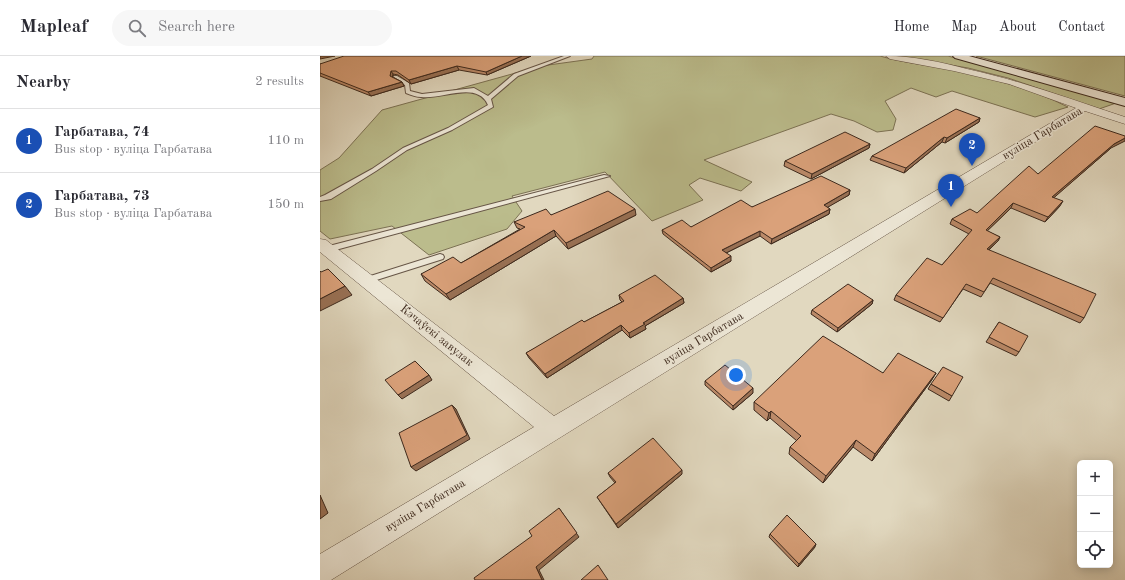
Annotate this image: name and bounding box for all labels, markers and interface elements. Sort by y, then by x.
search box [112,10,392,46]
icon: search [126,17,148,39]
text: Mapleaf [20,18,88,37]
text: Search here [158,20,235,35]
text: Home [894,20,929,34]
text: Map [951,20,977,34]
text: About [999,20,1036,34]
text: Contact [1058,20,1105,34]
text: Nearby [16,74,71,91]
text: 2 results [255,75,304,88]
street label: вуліца Гарбатава [1000,104,1085,162]
text: Гарбатава, 74 [54,125,150,140]
pin: 2 [959,133,985,166]
text: 1 [25,134,33,147]
text: 110 m [267,134,304,147]
text: Bus stop · вуліца Гарбатава [54,143,212,156]
pin: 1 [938,174,964,207]
text: Гарбатава, 73 [54,189,150,204]
text: 2 [25,198,33,211]
text: 150 m [267,198,304,211]
text: Bus stop · вуліца Гарбатава [54,207,212,220]
street label: Кэчаўскі завулак [398,302,476,369]
street label: вуліца Гарбатава [661,309,746,367]
your location [726,365,746,385]
map controls [1077,460,1113,568]
button: + [1077,460,1113,496]
street label: вуліца Гарбатава [383,476,468,534]
button: − [1077,496,1113,532]
button: locate [1077,532,1113,568]

